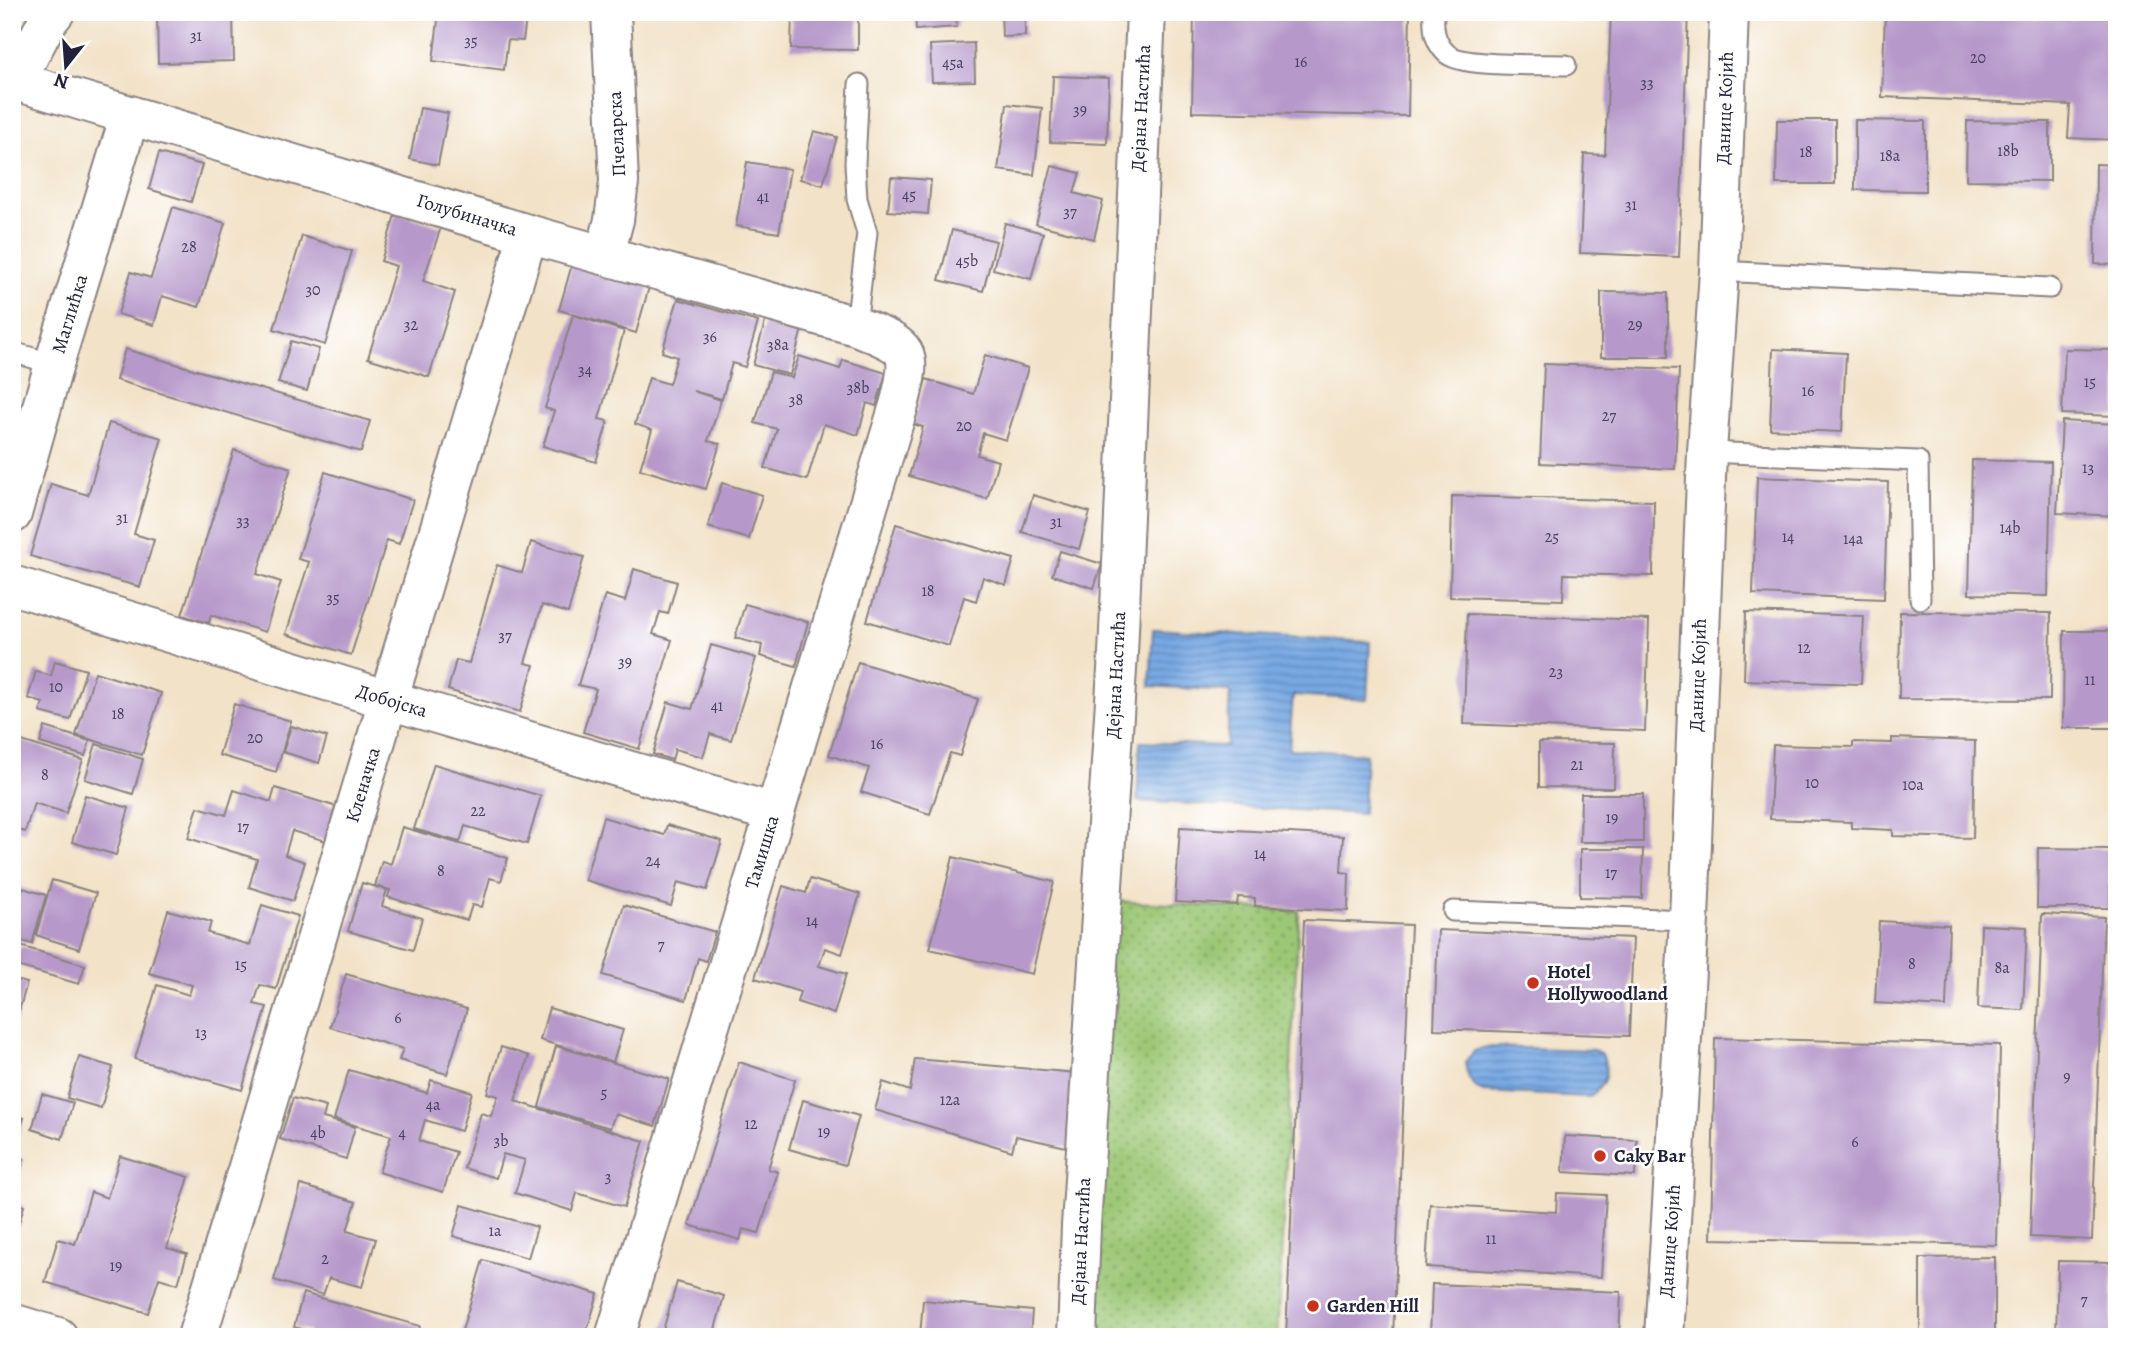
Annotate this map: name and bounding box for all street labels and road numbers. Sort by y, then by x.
street label: Дејана Настића [1125,43,1157,172]
street label: Данице Којић [1710,51,1740,165]
street label: Пчеларска [602,90,632,178]
street label: Голубиначка [413,187,521,243]
street label: Маглићка [46,271,94,357]
street label: Дејана Настића [1100,610,1132,739]
street label: Данице Којић [1683,618,1713,732]
street label: Добојска [354,678,431,724]
street label: Кленачка [339,744,387,826]
street label: Тамишка [738,812,786,892]
street label: Дејана Настића [1065,1176,1097,1305]
street label: Данице Којић [1653,1184,1687,1298]

